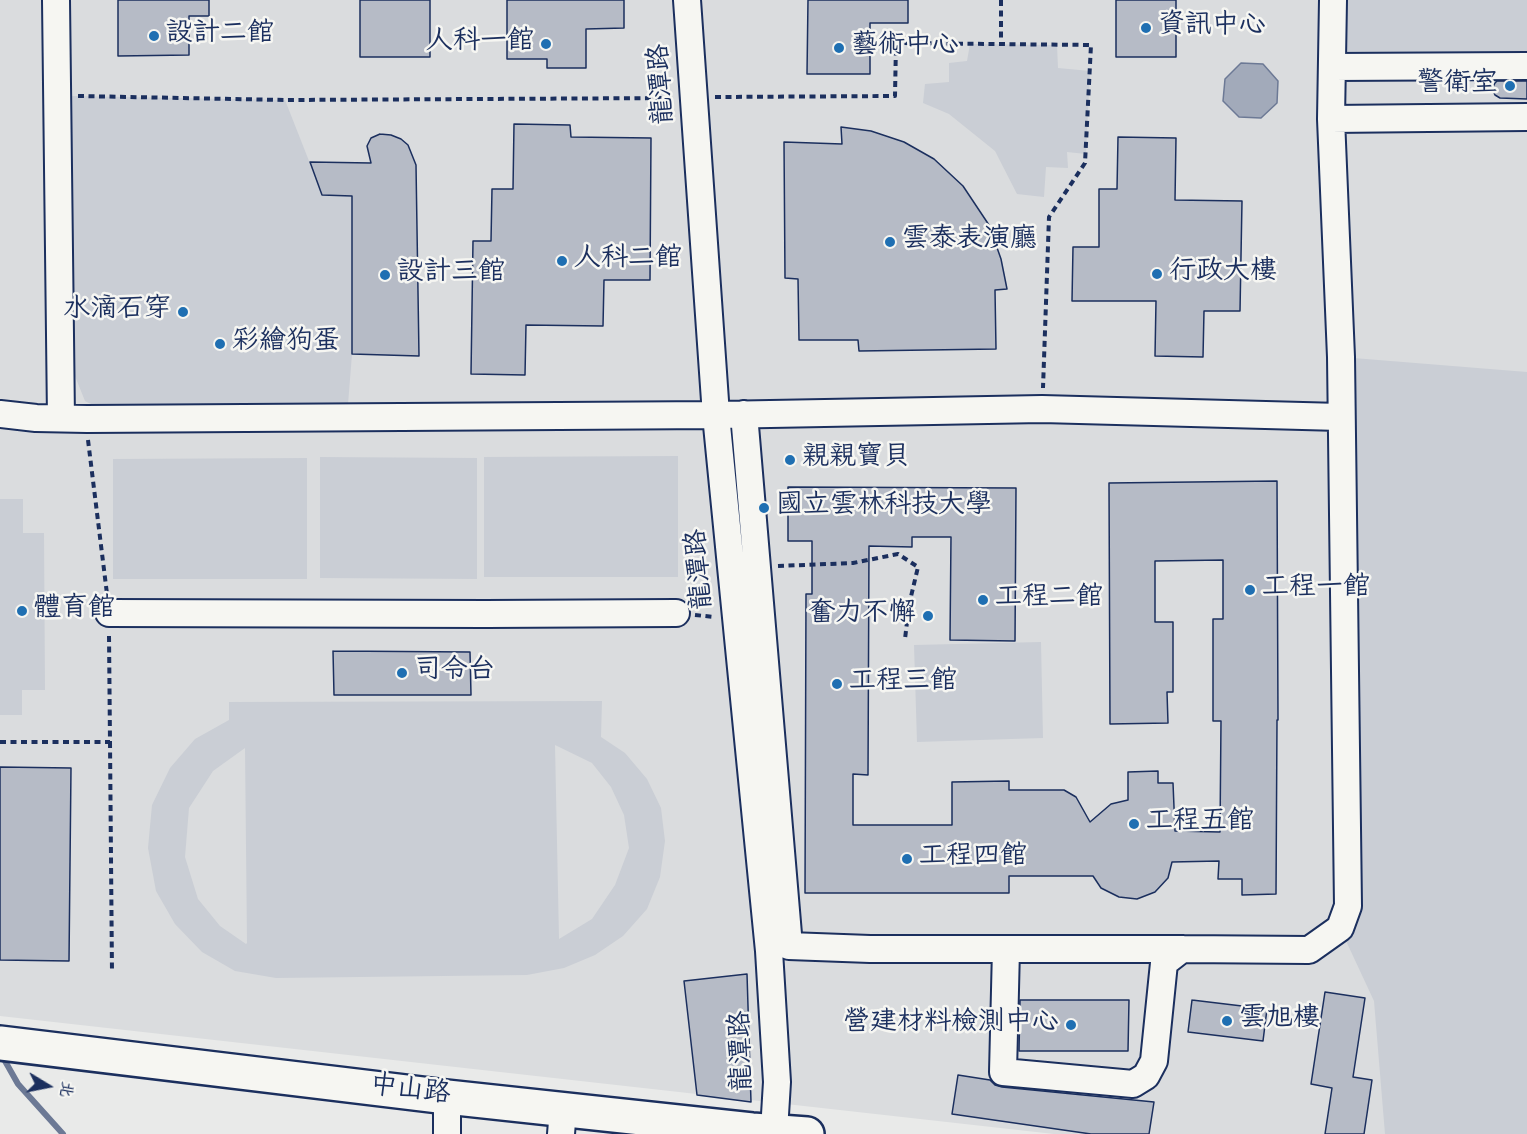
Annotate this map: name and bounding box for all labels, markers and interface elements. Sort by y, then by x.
place label: 資訊中心 [1158,12,1266,44]
place label: 設計二館 [166,20,274,52]
marker: 資訊中心 [1139,21,1153,35]
place label: 人科一館 [426,28,534,60]
marker: 設計二館 [147,29,161,43]
place label: 藝術中心 [851,32,959,64]
marker: 人科一館 [539,37,553,51]
marker: 藝術中心 [832,41,846,55]
street label: 龍潭路 [645,42,683,126]
place label: 警衛室 [1417,70,1498,102]
marker: 警衛室 [1503,79,1517,93]
place label: 雲泰表演廳 [902,226,1037,258]
marker: 雲泰表演廳 [883,235,897,249]
place label: 人科二館 [574,245,682,277]
marker: 人科二館 [555,254,569,268]
place label: 行政大樓 [1169,258,1277,290]
place label: 設計三館 [397,259,505,291]
marker: 行政大樓 [1150,267,1164,281]
marker: 設計三館 [378,268,392,282]
place label: 水滴石穿 [63,296,171,328]
marker: 水滴石穿 [176,305,190,319]
place label: 彩繪狗蛋 [232,328,340,360]
marker: 彩繪狗蛋 [213,337,227,351]
place label: 親親寶貝 [802,444,910,476]
marker: 親親寶貝 [783,453,797,467]
place label: 國立雲林科技大學 [776,492,992,524]
marker: 國立雲林科技大學 [757,501,771,515]
street label: 龍潭路 [682,527,722,611]
place label: 工程一館 [1262,574,1370,606]
marker: 工程一館 [1243,583,1257,597]
place label: 工程二館 [995,584,1103,616]
marker: 工程二館 [976,593,990,607]
place label: 體育館 [34,595,115,627]
place label: 奮力不懈 [808,600,916,632]
marker: 體育館 [15,604,29,618]
marker: 奮力不懈 [921,609,935,623]
place label: 司令台 [414,657,495,689]
marker: 司令台 [395,666,409,680]
place label: 工程三館 [849,668,957,700]
marker: 工程三館 [830,677,844,691]
place label: 工程五館 [1146,808,1254,840]
marker: 工程五館 [1127,817,1141,831]
place label: 工程四館 [919,843,1027,875]
marker: 工程四館 [900,852,914,866]
place label: 雲旭樓 [1239,1005,1320,1037]
place label: 營建材料檢測中心 [843,1009,1059,1041]
street label: 龍潭路 [726,1010,762,1092]
marker: 雲旭樓 [1220,1014,1234,1028]
marker: 營建材料檢測中心 [1064,1018,1078,1032]
north arrow [18,1056,78,1116]
street label: 中山路 [368,1071,452,1113]
text: 北 [53,1079,79,1099]

